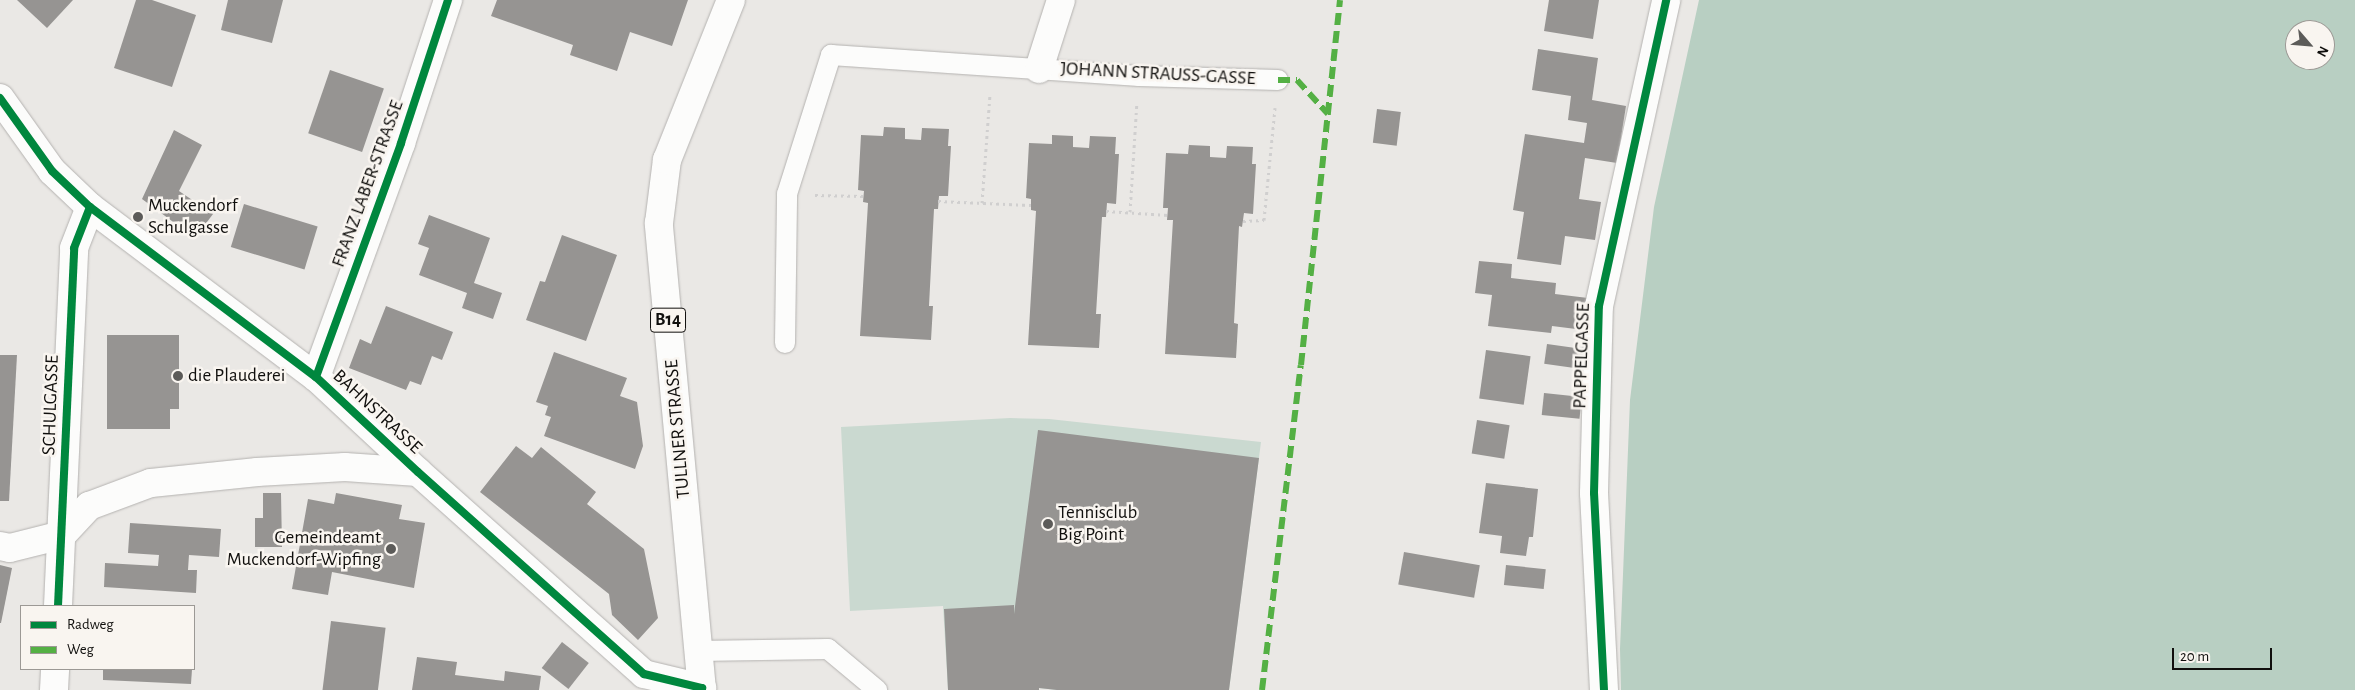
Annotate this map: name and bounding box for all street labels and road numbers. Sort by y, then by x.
street label: JOHANN STRAUSS-GASSE [1060,58,1256,90]
street label: FRANZ LABER-STRASSE [327,97,409,271]
street label: PAPPELGASSE [1569,303,1595,409]
road number: B14 [649,304,687,336]
street label: SCHULGASSE [38,354,64,456]
street label: TULLNER STRASSE [661,359,695,499]
street label: BAHNSTRASSE [328,365,426,459]

